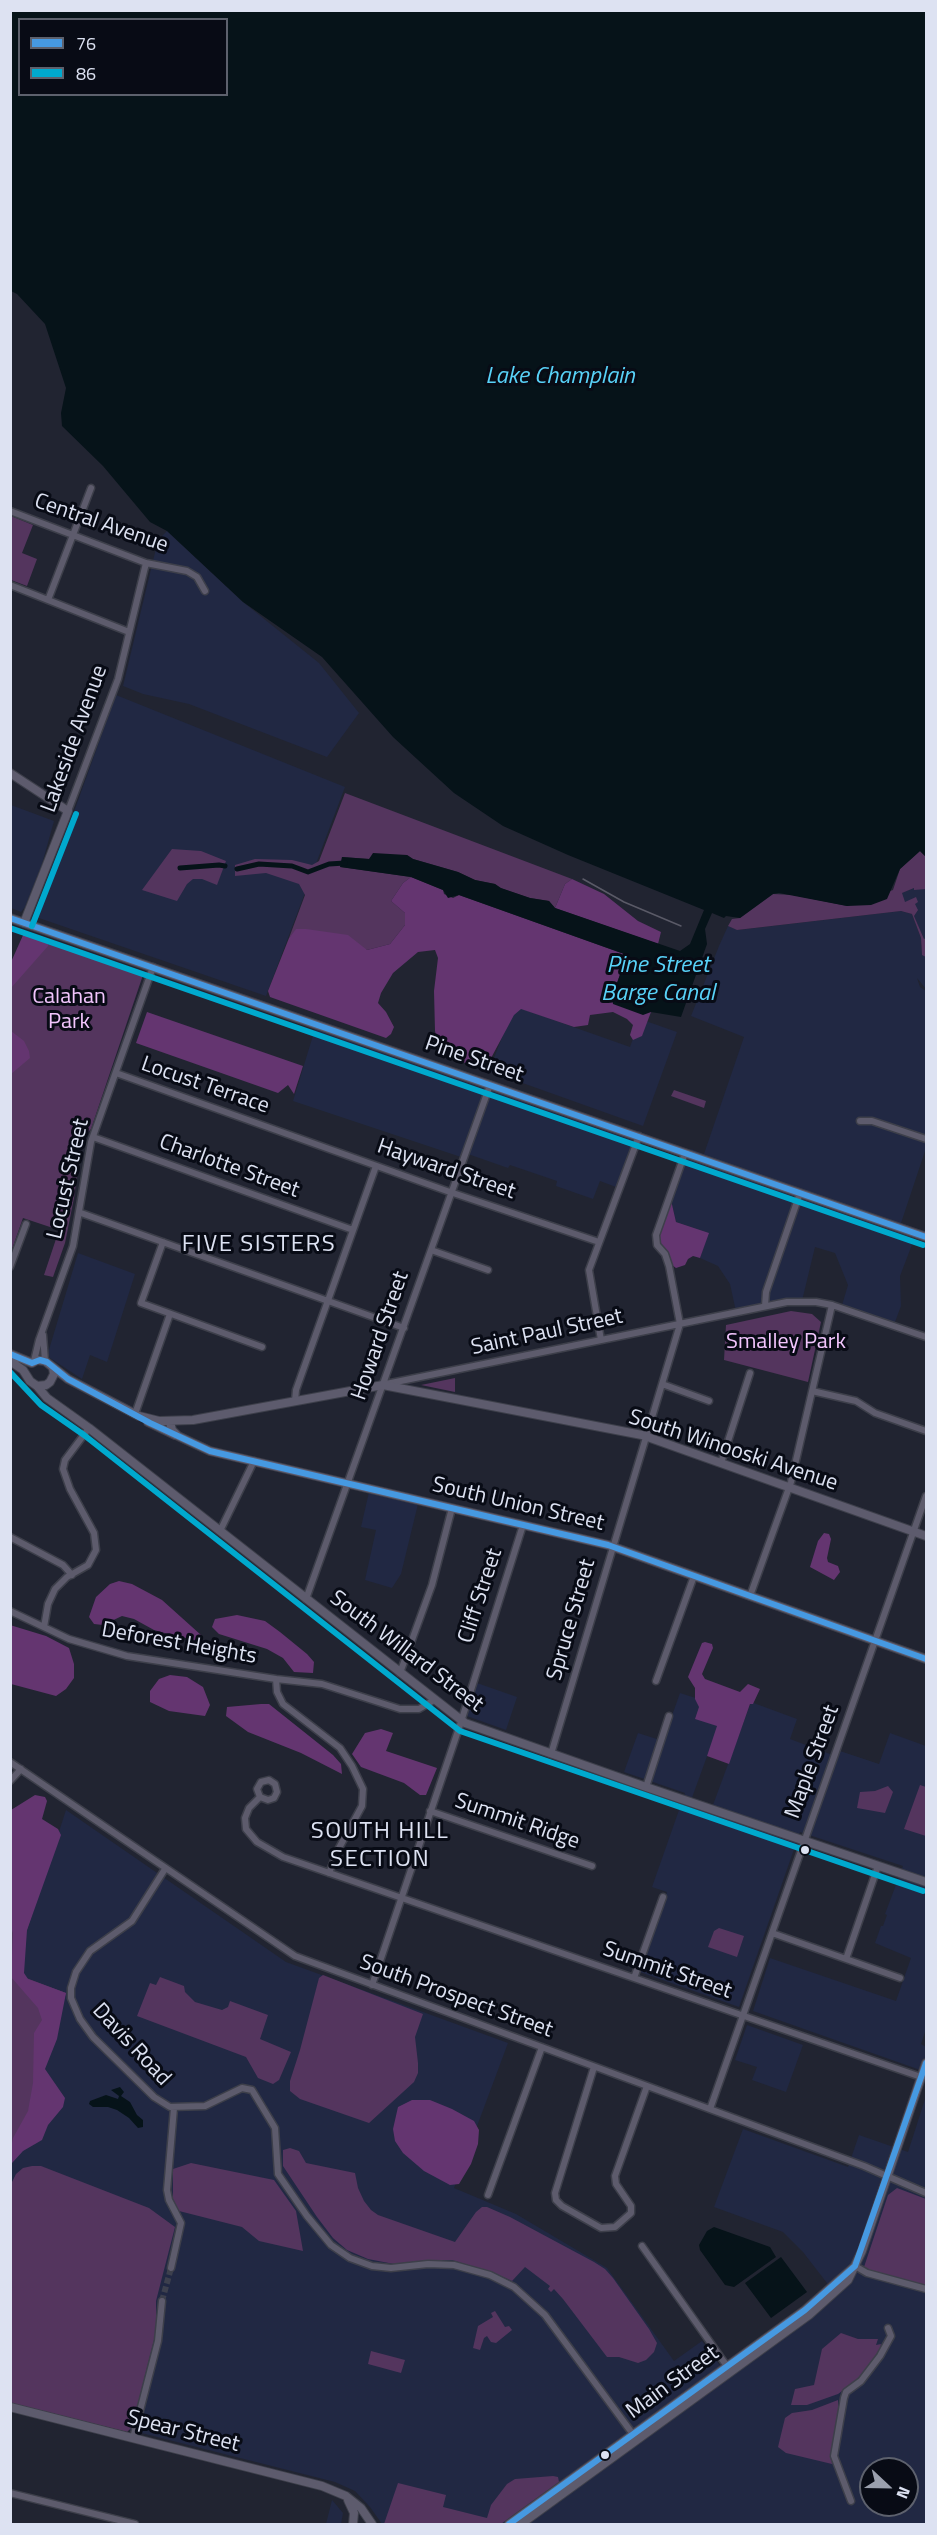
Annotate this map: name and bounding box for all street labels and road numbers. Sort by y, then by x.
street label: Central Avenue [31,489,171,559]
street label: Lakeside Avenue [36,662,114,816]
street label: Pine Street [421,1031,527,1089]
street label: Locust Terrace [138,1052,272,1120]
street label: Locust Street [42,1116,96,1242]
street label: Charlotte Street [155,1129,303,1205]
street label: Hayward Street [373,1134,519,1206]
street label: Howard Street [347,1268,415,1404]
street label: Saint Paul Street [469,1304,625,1362]
street label: South Winooski Avenue [625,1405,841,1497]
street label: South Union Street [430,1472,606,1538]
street label: Cliff Street [453,1545,509,1647]
street label: Spruce Street [542,1556,602,1684]
street label: South Willard Street [324,1586,488,1718]
street label: Deforest Heights [99,1617,259,1671]
street label: Maple Street [780,1702,846,1822]
street label: Summit Ridge [451,1788,583,1856]
street label: Summit Street [599,1937,735,2005]
street label: South Prospect Street [356,1950,556,2044]
street label: Davis Road [86,1998,176,2092]
street label: Main Street [622,2341,724,2425]
street label: Spear Street [124,2405,242,2459]

